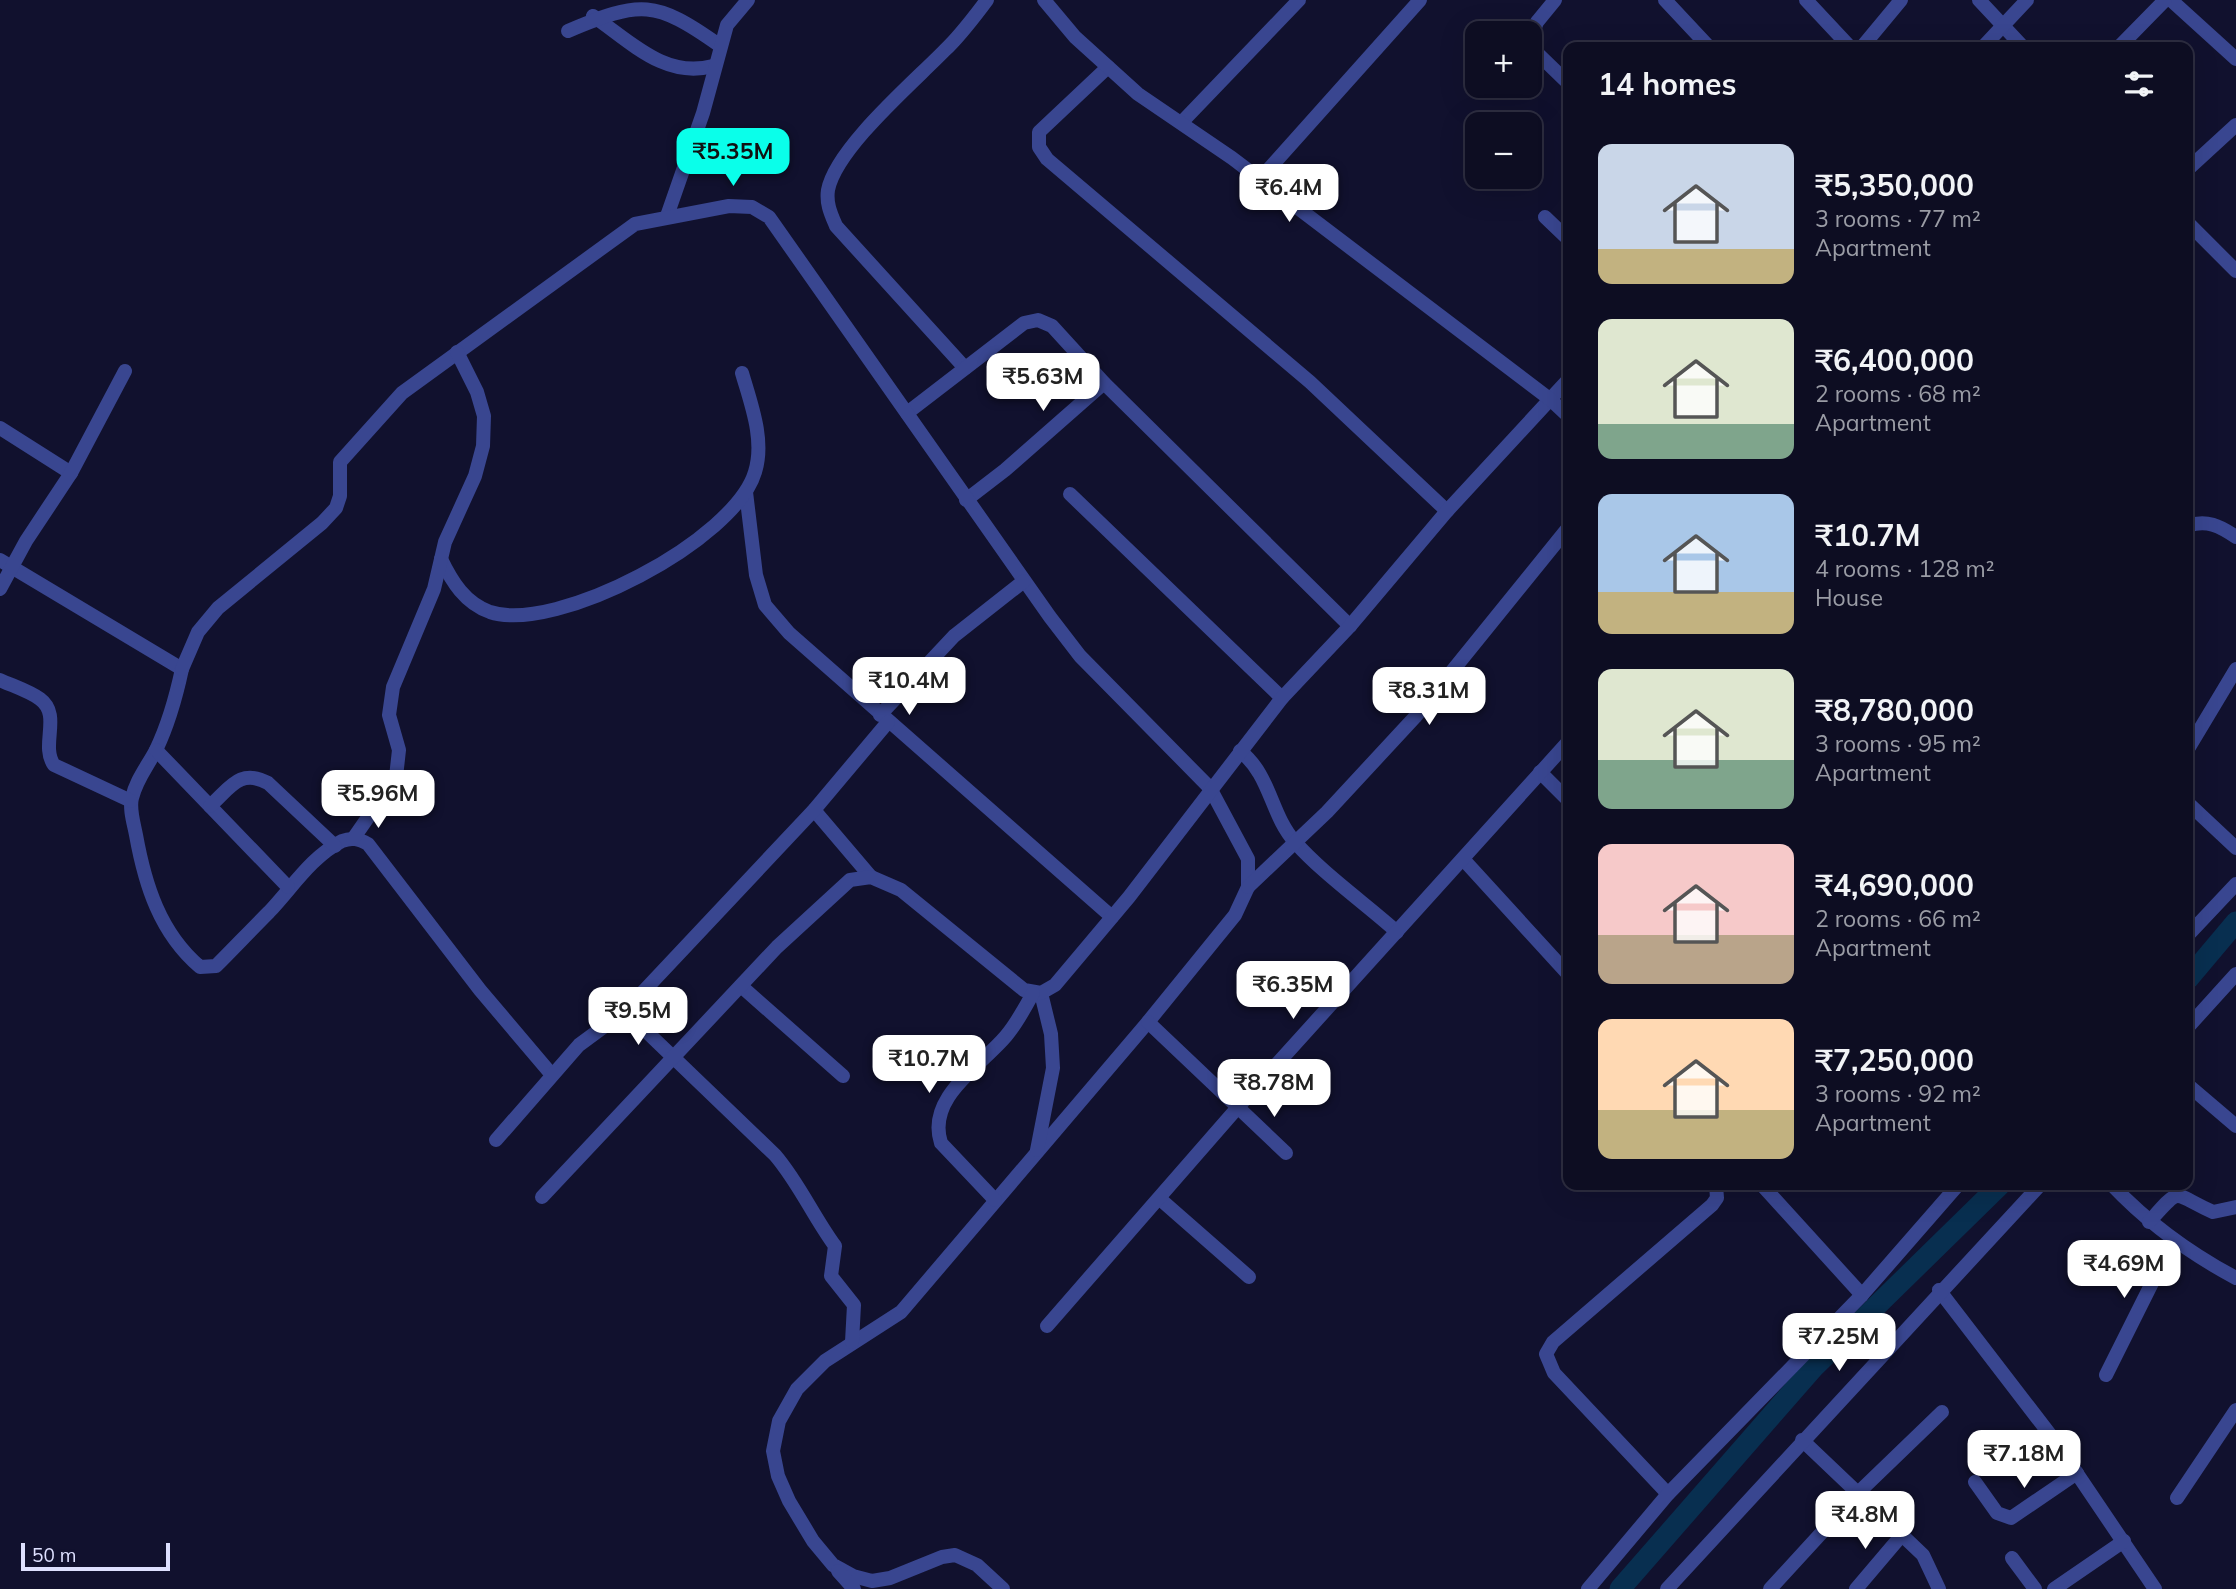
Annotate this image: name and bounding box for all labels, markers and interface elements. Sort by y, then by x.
map controls [1465,21,1542,189]
button: + [1465,21,1542,98]
text: 14 homes [1598,65,1737,103]
icon: filters [2120,65,2158,103]
button: − [1465,112,1542,189]
pin: ₹5.35M [676,128,790,188]
text: ₹5.35M [693,136,773,165]
pin: ₹6.4M [1240,164,1338,224]
text: ₹5,350,000 [1815,166,1974,204]
text: ₹6.4M [1255,172,1323,201]
icon: home [1654,172,1738,256]
text: 3 rooms · 77 m² [1815,204,1981,233]
text: Apartment [1815,233,1931,262]
text: ₹6,400,000 [1815,341,1974,379]
icon: home [1654,347,1738,431]
pin: ₹5.63M [986,354,1100,413]
text: ₹5.63M [1003,361,1083,390]
text: 2 rooms · 68 m² [1815,379,1981,408]
text: Apartment [1815,408,1931,437]
text: ₹10.7M [1815,516,1921,554]
icon: home [1654,522,1738,606]
text: 4 rooms · 128 m² [1815,554,1995,583]
text: House [1815,583,1883,612]
pin: ₹10.4M [852,658,966,717]
text: ₹10.4M [869,665,949,694]
pin: ₹8.31M [1372,668,1486,727]
text: ₹8.31M [1389,675,1469,704]
text: ₹8,780,000 [1815,691,1974,729]
icon: home [1654,697,1738,781]
text: 3 rooms · 95 m² [1815,729,1981,758]
text: Apartment [1815,758,1931,787]
pin: ₹5.96M [321,770,435,830]
text: ₹5.96M [338,778,418,807]
text: ₹4,690,000 [1815,866,1974,904]
icon: home [1654,872,1738,956]
text: 2 rooms · 66 m² [1815,904,1981,933]
text: Apartment [1815,933,1931,962]
pin: ₹6.35M [1236,962,1350,1021]
text: ₹6.35M [1253,969,1333,998]
pin: ₹9.5M [589,988,687,1047]
text: ₹9.5M [604,995,672,1024]
pin: ₹10.7M [872,1036,986,1095]
text: ₹7,250,000 [1815,1041,1974,1079]
text: ₹10.7M [889,1043,969,1072]
icon: home [1654,1047,1738,1131]
pin: ₹8.78M [1217,1060,1331,1119]
text: ₹8.78M [1234,1067,1314,1096]
text: 3 rooms · 92 m² [1815,1079,1981,1108]
text: Apartment [1815,1108,1931,1137]
pin: ₹4.69M [2067,1240,2181,1300]
text: ₹4.69M [2084,1248,2164,1277]
pin: ₹7.25M [1782,1314,1896,1373]
text: ₹7.25M [1799,1321,1879,1350]
pin: ₹7.18M [1967,1430,2081,1490]
text: ₹7.18M [1984,1438,2064,1467]
pin: ₹4.8M [1816,1492,1914,1551]
text: ₹4.8M [1831,1499,1899,1528]
scale bar [21,1540,170,1572]
text: 50 m [32,1543,76,1567]

